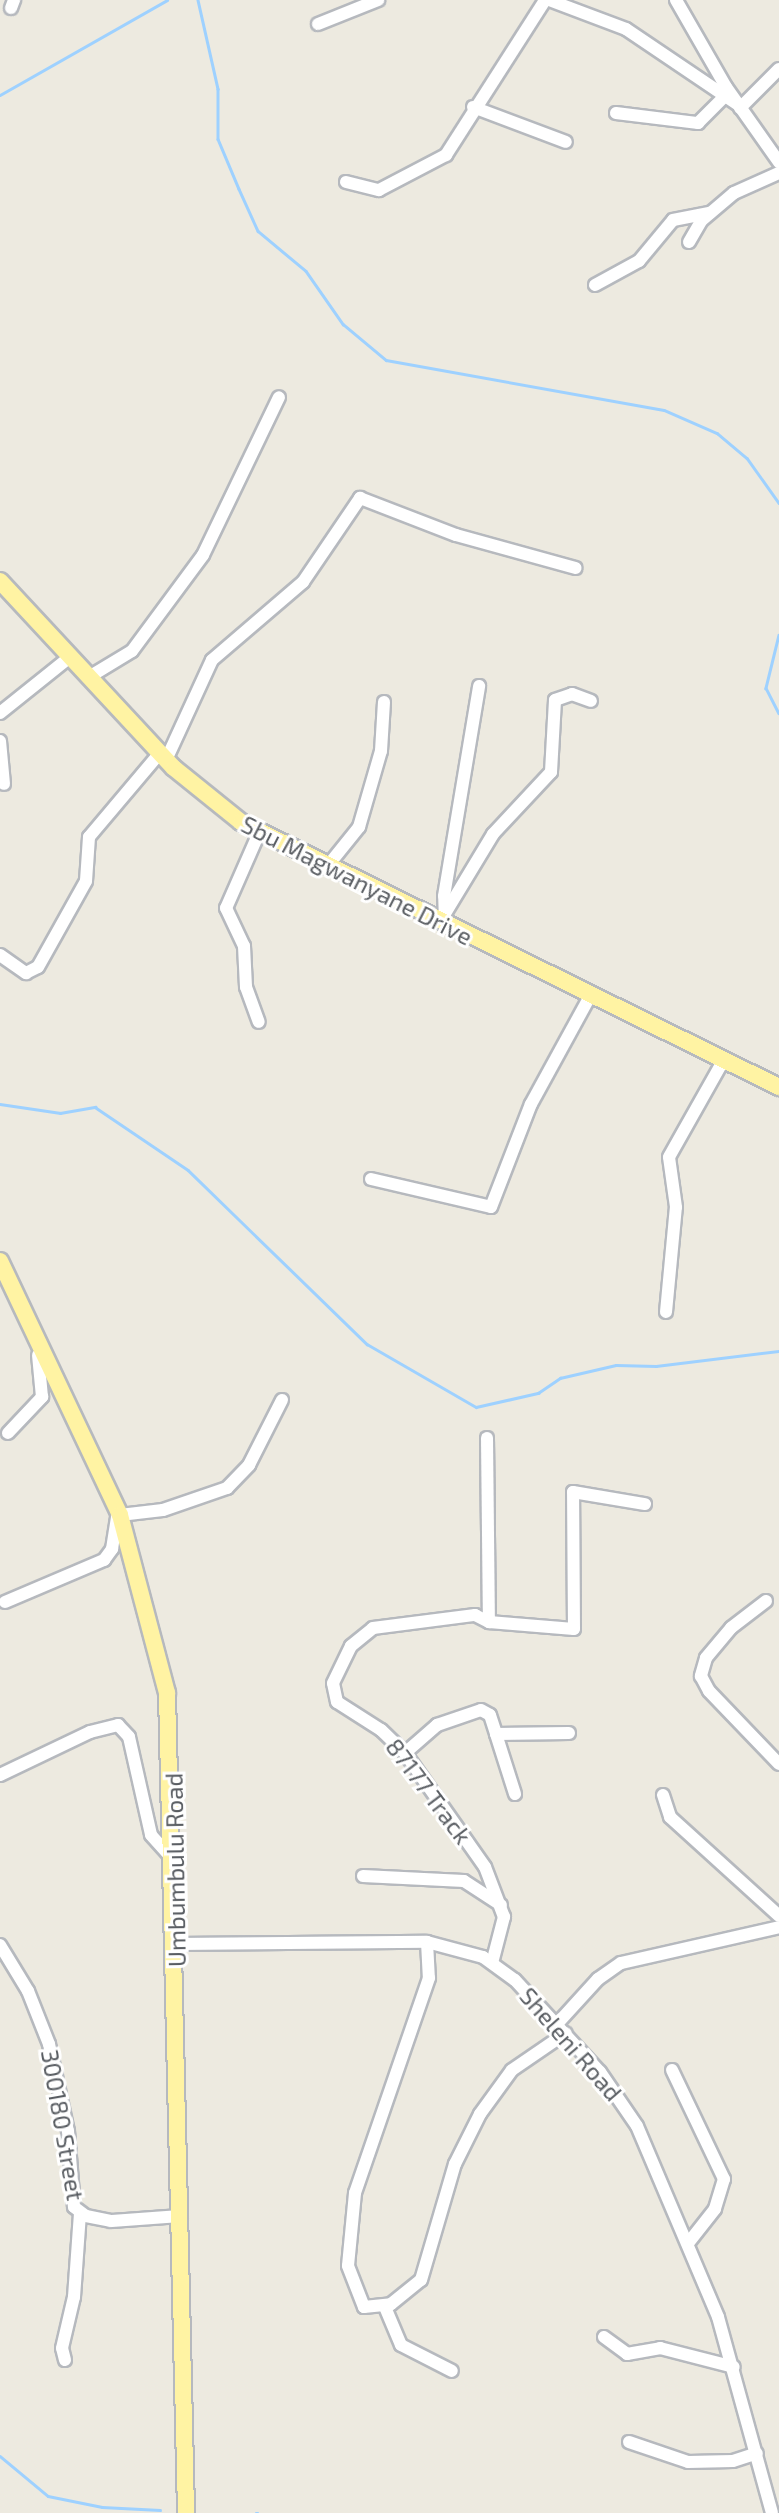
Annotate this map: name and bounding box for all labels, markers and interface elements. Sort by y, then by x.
street label: Sbu Magwanyane Drive [237,809,477,951]
street label: 87177 Track [380,1732,478,1850]
street label: Umbumbulu Road [159,1773,191,1967]
street label: Sheleni Road [514,1981,628,2107]
street label: 300180 Street [36,2047,90,2203]

